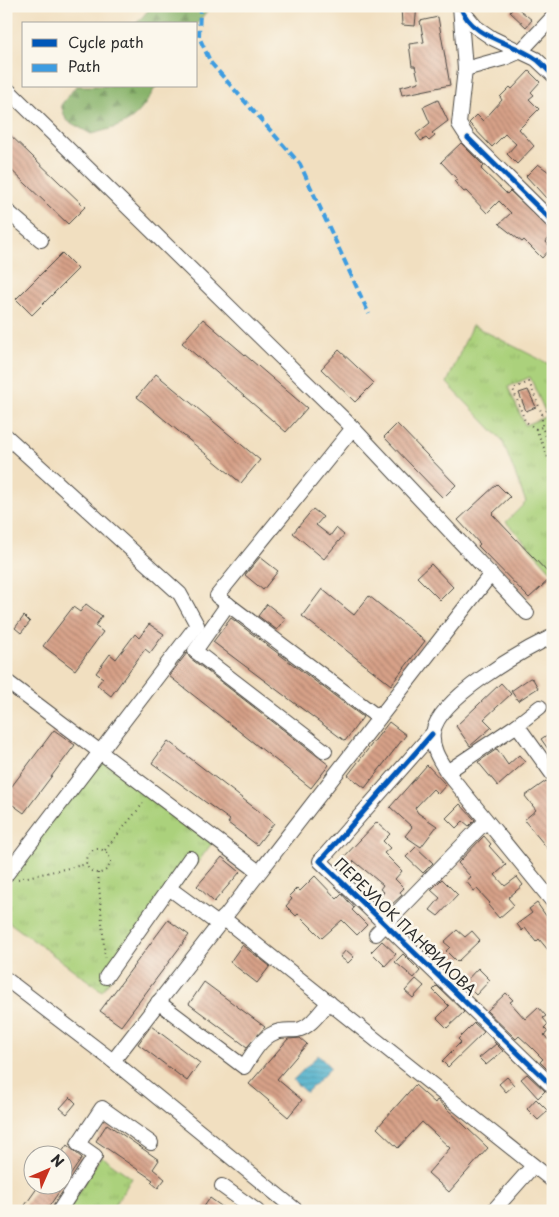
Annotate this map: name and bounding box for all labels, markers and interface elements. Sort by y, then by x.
legend [22,22,198,88]
text: Cycle path [68,30,144,53]
text: Path [68,54,100,77]
street label: ПЕРЕУЛОК ПАНФИЛОВА [330,852,482,1000]
north arrow [22,1144,72,1194]
text: N [46,1149,69,1172]

